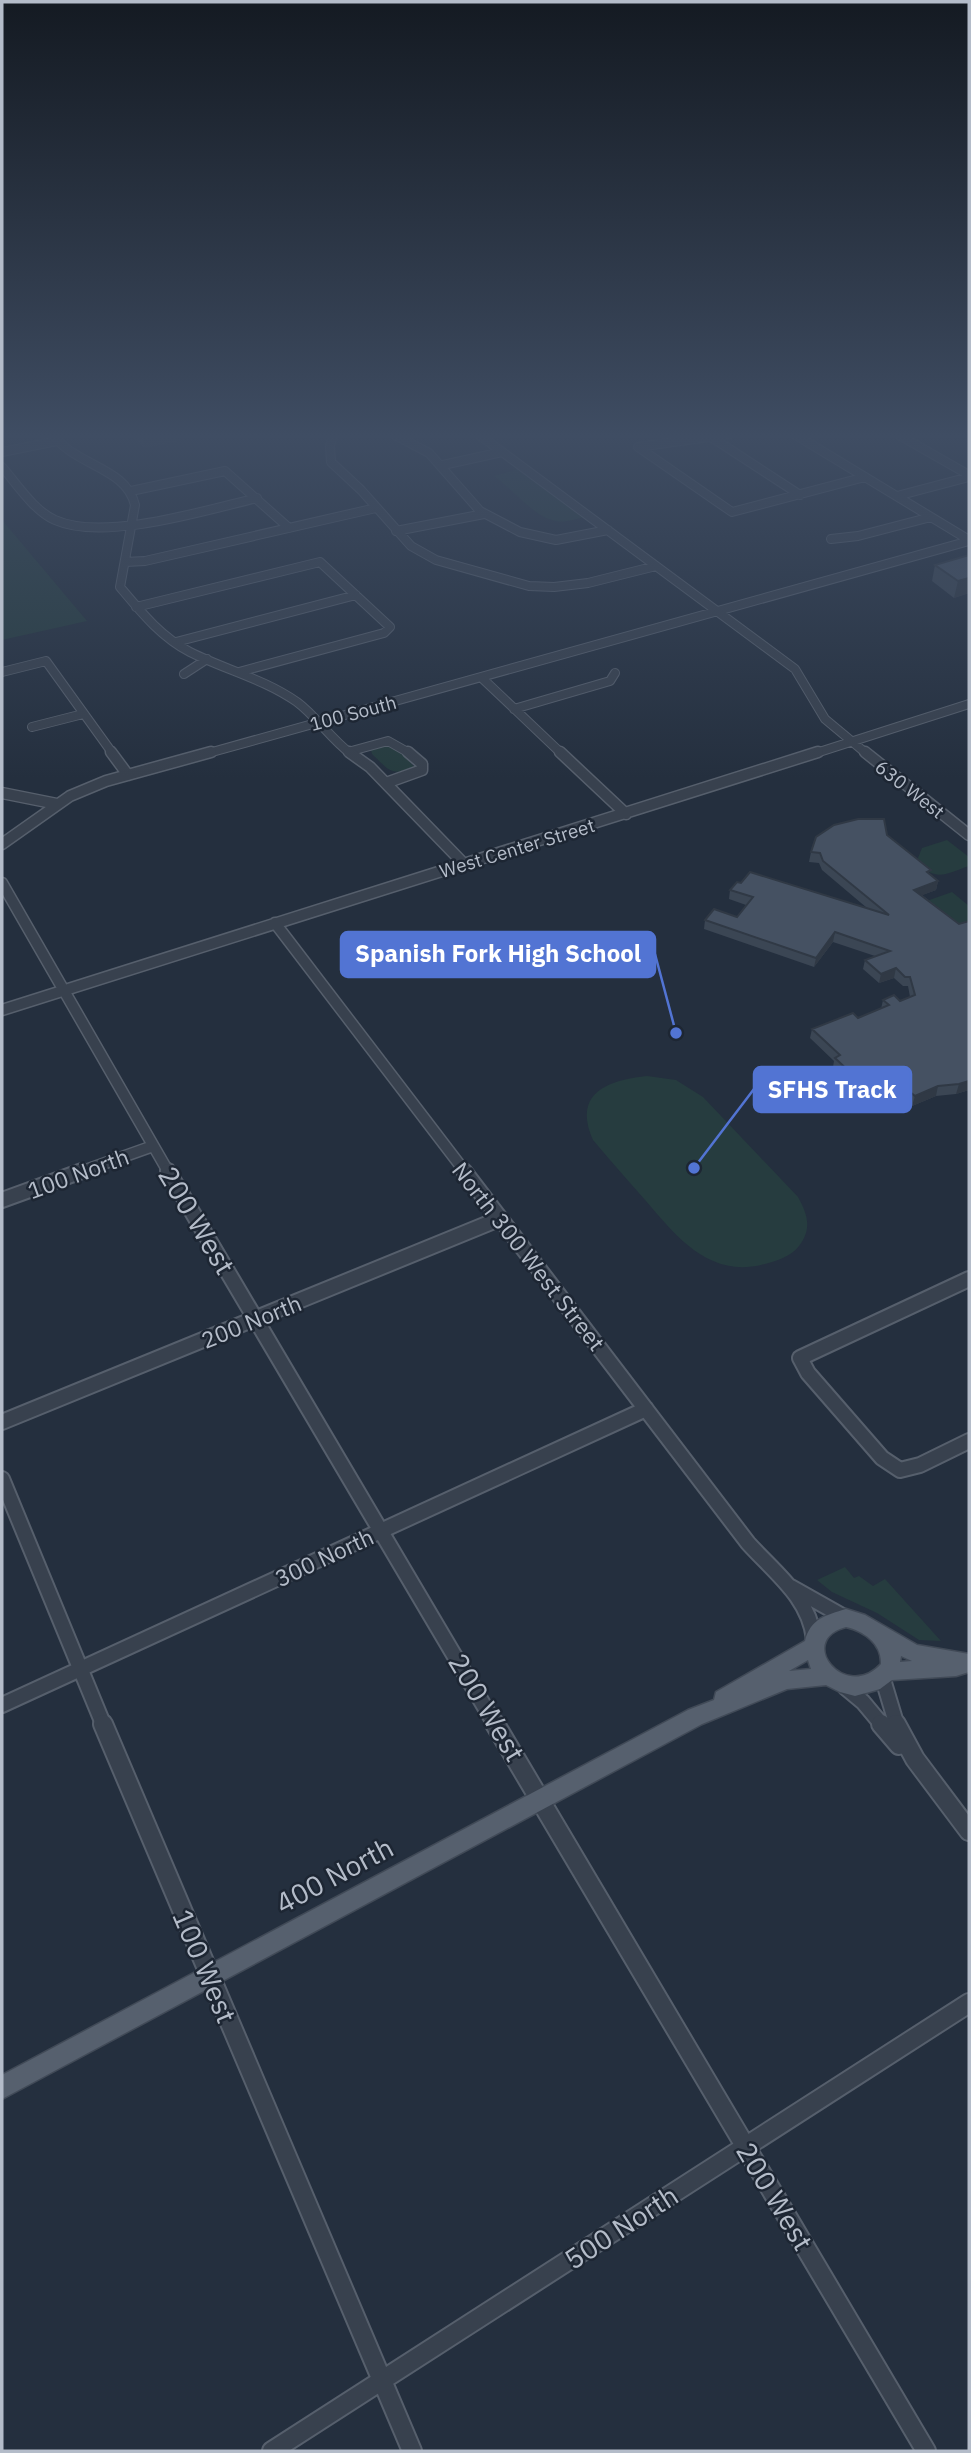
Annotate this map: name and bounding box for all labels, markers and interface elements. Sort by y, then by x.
street label: 100 South [307,690,399,736]
street label: 630 West [870,754,950,824]
street label: West Center Street [437,813,597,883]
callout: Spanish Fork High School [341,932,655,977]
text: Spanish Fork High School [355,937,641,969]
callout: SFHS Track [754,1067,911,1112]
text: SFHS Track [767,1073,897,1105]
street label: 100 North [23,1141,133,1205]
street label: North 300 West Street [446,1156,612,1356]
street label: 200 West [150,1159,244,1281]
street label: 200 North [196,1287,306,1355]
street label: 300 North [270,1521,378,1593]
street label: 200 West [440,1646,534,1768]
street label: 400 North [269,1828,399,1922]
street label: 100 West [164,1903,246,2029]
street label: 200 West [728,2135,822,2257]
street label: 500 North [557,2176,685,2278]

